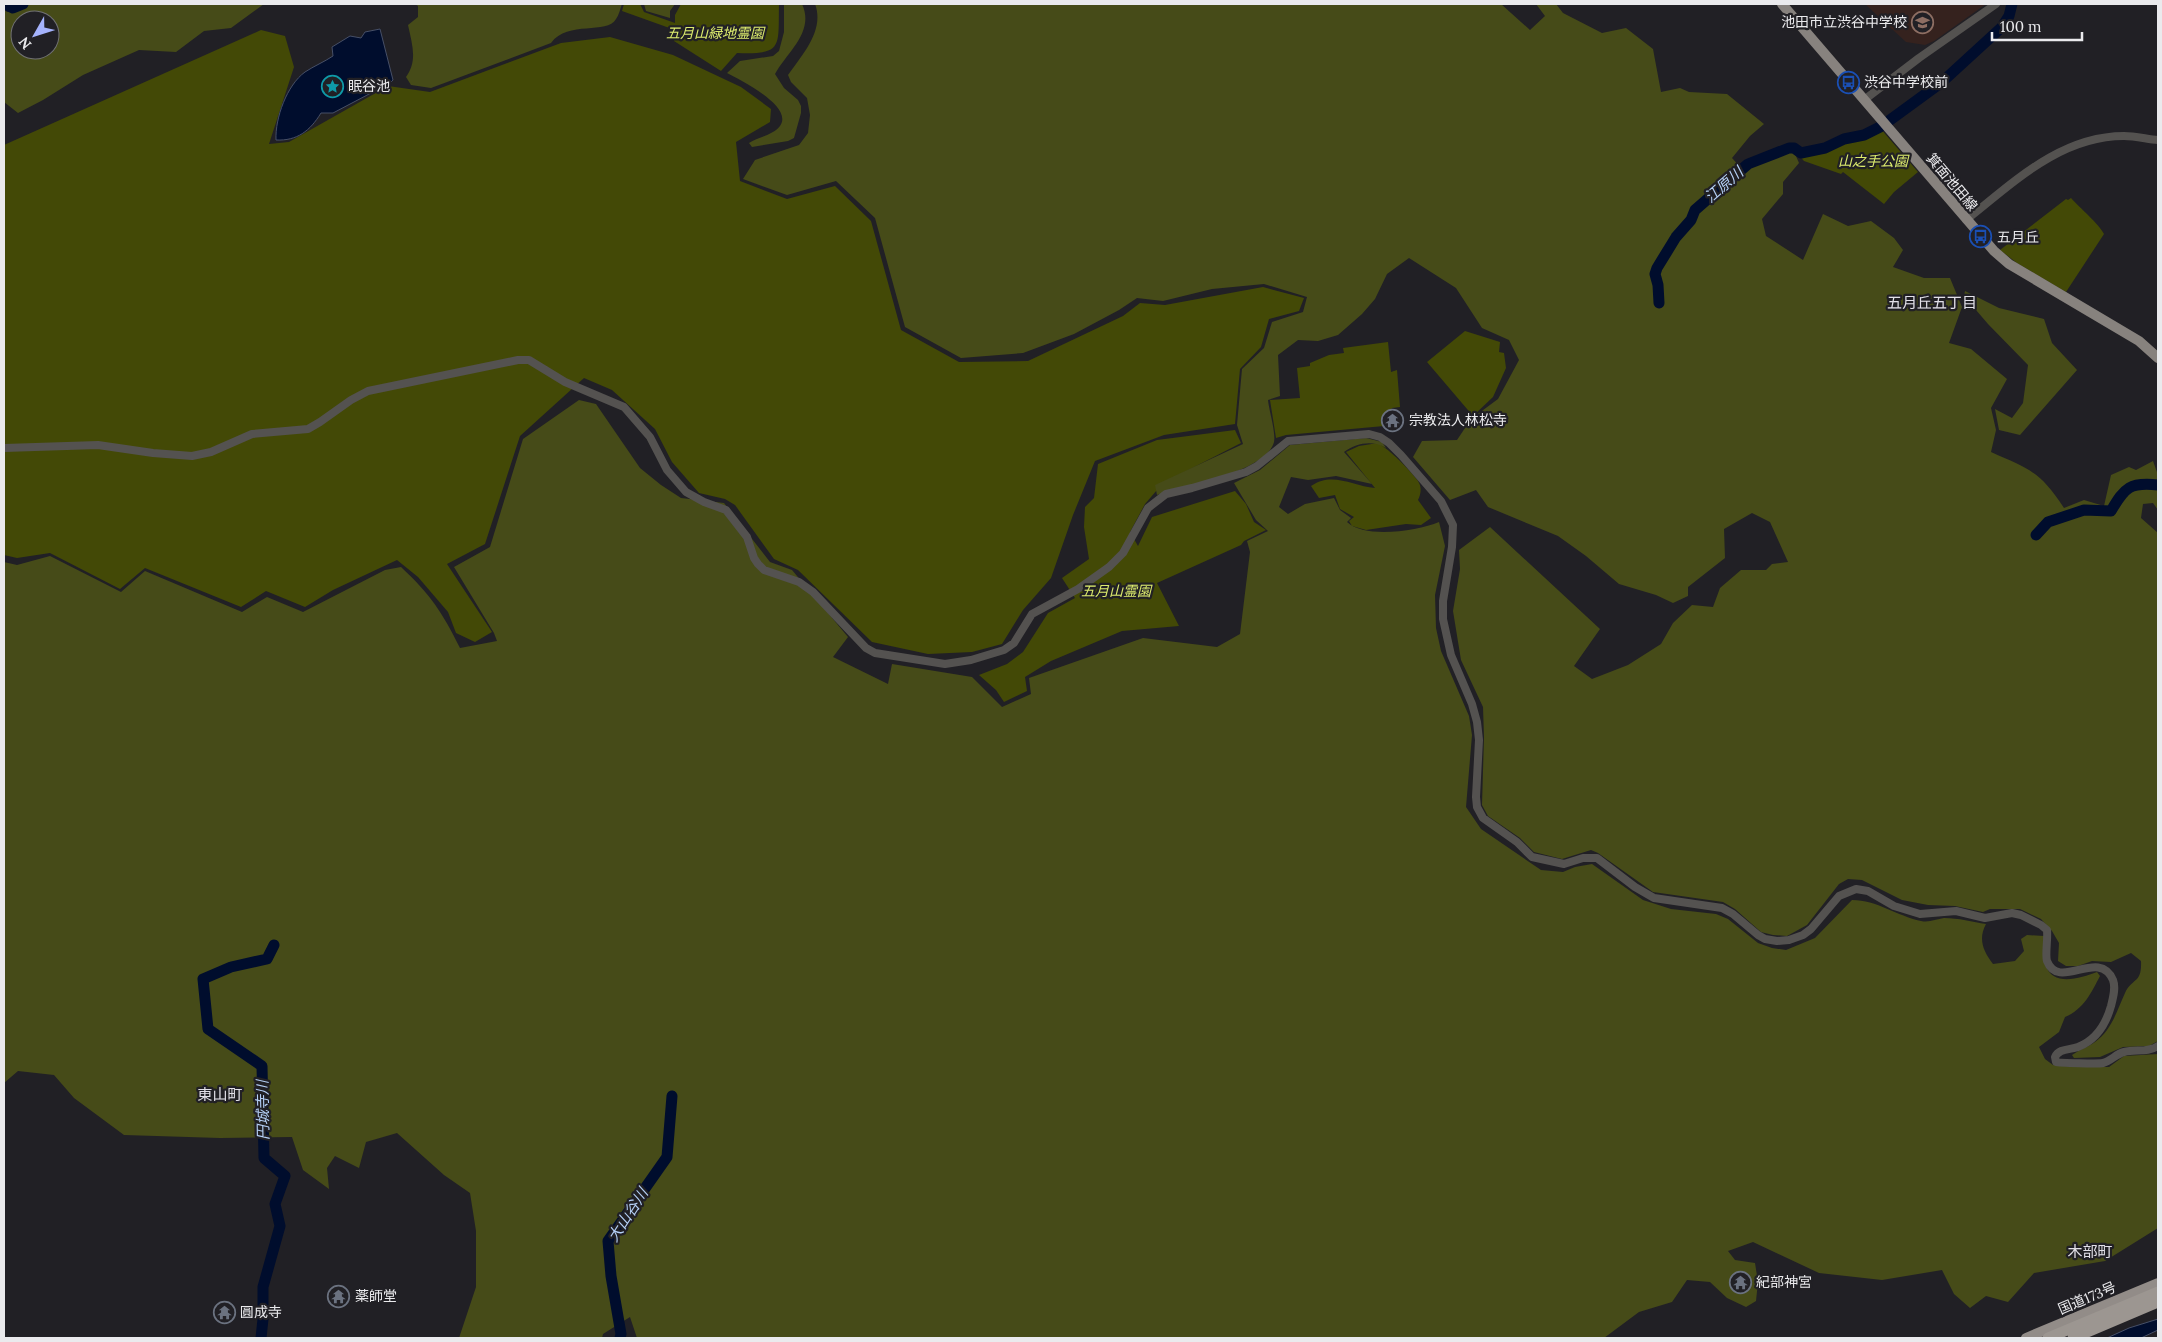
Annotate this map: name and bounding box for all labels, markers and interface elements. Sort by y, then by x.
north arrow [10,10,60,60]
school or university icon: 池田市立渋谷中学校 [1911,10,1935,34]
scale bar [1992,10,2082,42]
place label: 池田市立渋谷中学校 [1781,13,1907,31]
text: 100 m [2000,17,2041,36]
park label: 五月山緑地霊園 [666,24,766,42]
text: N [14,33,35,53]
bus stop icon: 渋谷中学校前 [1836,70,1860,94]
place label: 渋谷中学校前 [1864,73,1948,91]
place icon: 眠谷池 [320,74,344,98]
place label: 眠谷池 [348,77,390,95]
street label: 箕面池田線 [1923,149,1981,215]
park label: 山之手公園 [1838,152,1910,170]
water label: 江原川 [1700,161,1748,207]
bus stop icon: 五月丘 [1969,225,1993,249]
place label: 五月丘 [1997,228,2039,246]
district label: 五月丘五丁目 [1887,293,1977,312]
temple icon: 宗教法人林松寺 [1381,408,1405,432]
place label: 宗教法人林松寺 [1409,411,1507,429]
park label: 五月山霊園 [1081,582,1153,600]
water label: 円城寺川 [252,1078,273,1140]
district label: 東山町 [197,1085,243,1104]
water label: 大山谷川 [603,1183,653,1245]
district label: 木部町 [2067,1242,2113,1261]
temple icon: 紀部神宮 [1728,1270,1752,1294]
place label: 紀部神宮 [1756,1273,1812,1291]
street label: 国道173号 [2055,1278,2119,1318]
temple icon: 薬師堂 [327,1284,351,1308]
place label: 薬師堂 [355,1287,397,1305]
temple icon: 圓成寺 [212,1300,236,1324]
place label: 圓成寺 [240,1303,282,1321]

